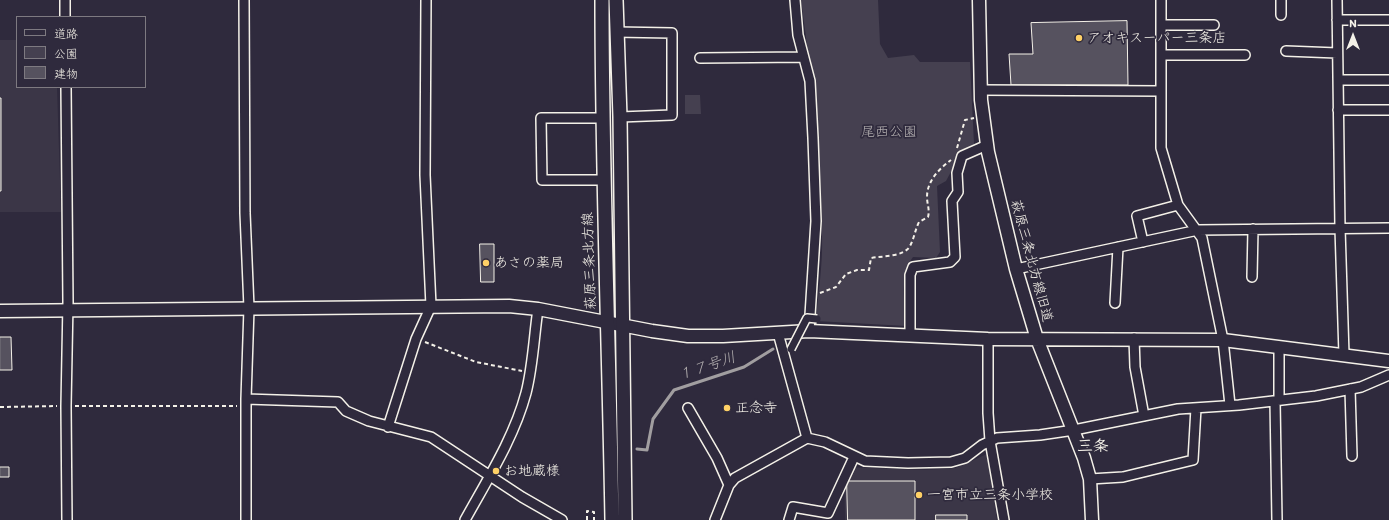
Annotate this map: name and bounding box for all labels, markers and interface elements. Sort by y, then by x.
legend [16,16,146,88]
north arrow [1333,16,1373,56]
text: N [1349,17,1357,30]
text: 道路 [54,27,78,41]
place label: アオキスーパー三条店 [1087,30,1226,46]
marker: アオキスーパー三条店 [1074,33,1084,43]
text: 公園 [54,47,78,61]
text: 建物 [54,67,78,81]
park label: 尾西公園 [861,124,917,140]
street label: 萩原三条北方線旧道 [1007,198,1055,324]
street label: 萩原三条北方線 [580,212,600,310]
place label: あさの薬局 [494,255,564,271]
marker: あさの薬局 [481,258,491,268]
water label: １７号川 [676,349,738,385]
place label: 正念寺 [735,400,777,416]
marker: 正念寺 [722,403,732,413]
district label: 三条 [1077,437,1109,457]
place label: お地蔵様 [504,463,560,479]
marker: お地蔵様 [491,466,501,476]
place label: 一宮市立三条小学校 [927,487,1053,503]
marker: 一宮市立三条小学校 [914,490,924,500]

